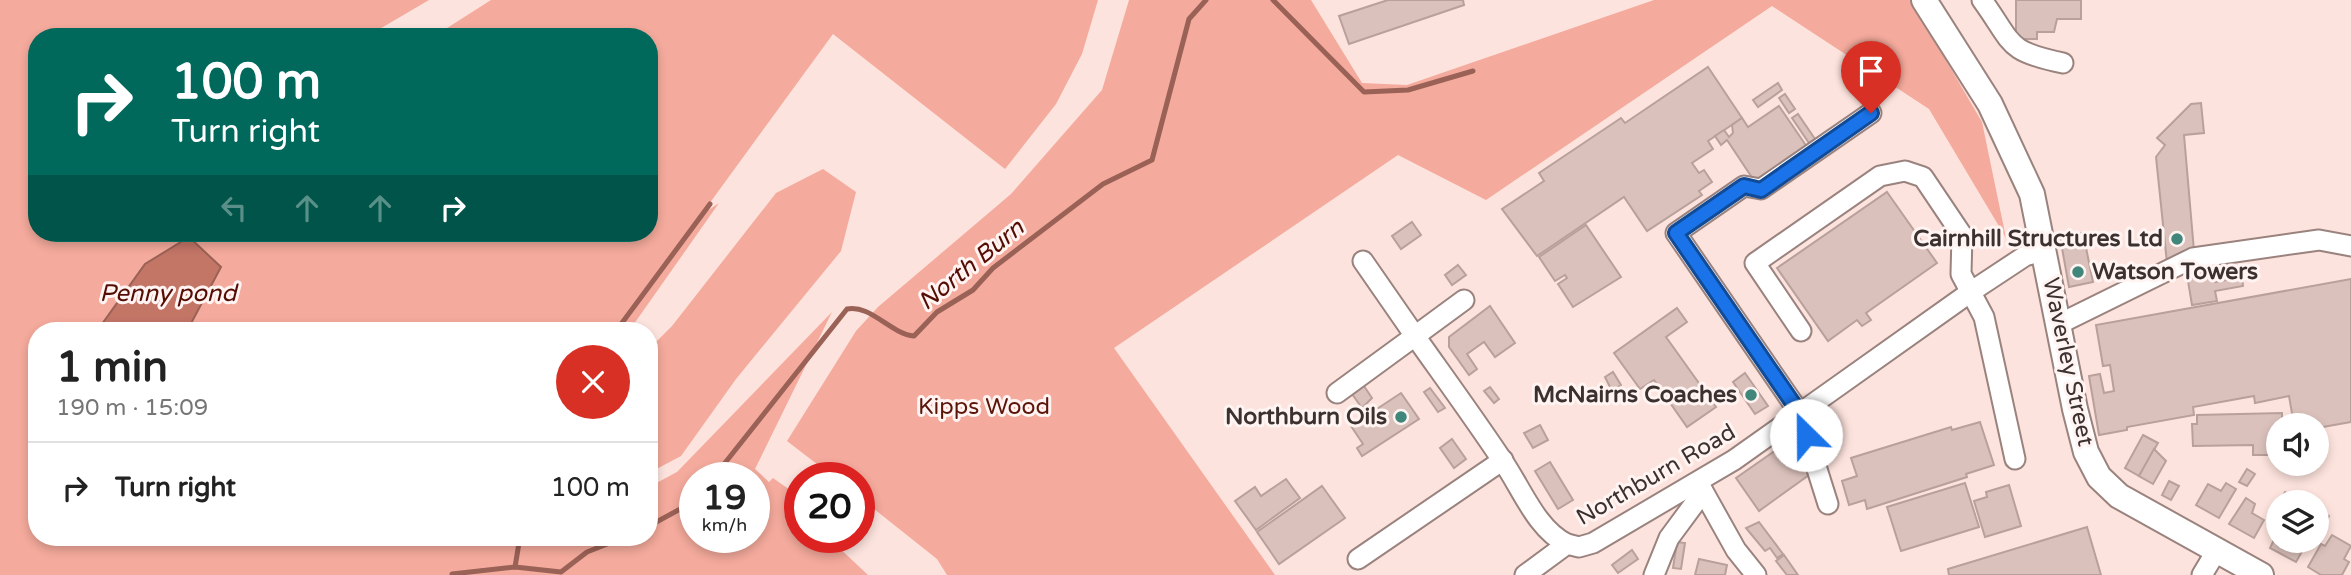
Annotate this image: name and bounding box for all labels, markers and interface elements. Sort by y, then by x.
pin [1841,41,1901,113]
icon: arrive [1852,52,1890,90]
text: 100 m [171,53,321,112]
icon: right [56,56,147,147]
text: Turn right [171,113,320,151]
icon: left [215,189,253,227]
icon: ahead [288,189,326,227]
icon: ahead [361,189,399,227]
icon: right [434,189,472,227]
water label: North Burn [912,213,1031,316]
place label: Cairnhill Structures Ltd [1913,225,2163,253]
marker: Cairnhill Structures Ltd [2169,231,2185,247]
place label: Watson Towers [2092,258,2258,286]
marker: Watson Towers [2070,264,2086,280]
street label: Waverley Street [2036,275,2100,449]
water label: Penny pond [99,279,239,308]
text: 1 min [56,342,168,393]
button: close [556,345,630,419]
place label: McNairns Coaches [1533,381,1737,409]
marker: McNairns Coaches [1743,387,1759,403]
park label: Kipps Wood [918,393,1050,421]
text: 190 m · 15:09 [56,394,208,422]
position arrow [1769,398,1843,472]
place label: Northburn Oils [1225,403,1387,431]
marker: Northburn Oils [1393,409,1409,425]
map controls [2266,413,2329,553]
button: sound [2266,413,2329,476]
street label: Northburn Road [1572,418,1740,532]
speed limit sign: 20 [784,462,875,553]
icon: right [56,469,94,507]
text: Turn right [115,472,236,503]
text: 100 m [550,472,630,503]
text: 19 [703,477,746,519]
button: layers [2266,490,2329,553]
text: km/h [702,514,747,536]

